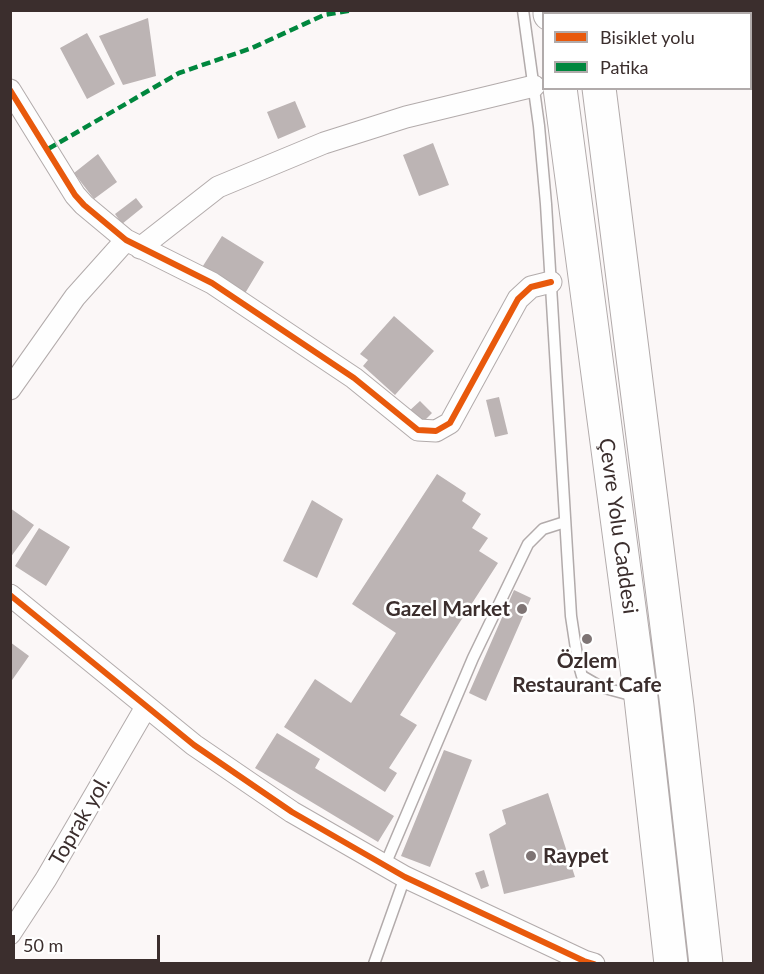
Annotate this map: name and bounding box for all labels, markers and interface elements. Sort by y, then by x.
legend [542,12,752,90]
text: Bisiklet yolu [600,26,695,48]
text: Patika [600,56,649,78]
street label: Çevre Yolu Caddesi [593,437,643,615]
place label: Gazel Market [385,596,510,622]
marker: Gazel Market [515,602,529,616]
marker: Özlem Restaurant Cafe [580,632,594,646]
place label: Özlem Restaurant Cafe [512,648,662,698]
street label: Toprak yol. [44,771,116,871]
place label: Raypet [543,843,609,869]
marker: Raypet [524,849,538,863]
scale bar [15,923,164,961]
text: 50 m [23,934,63,956]

